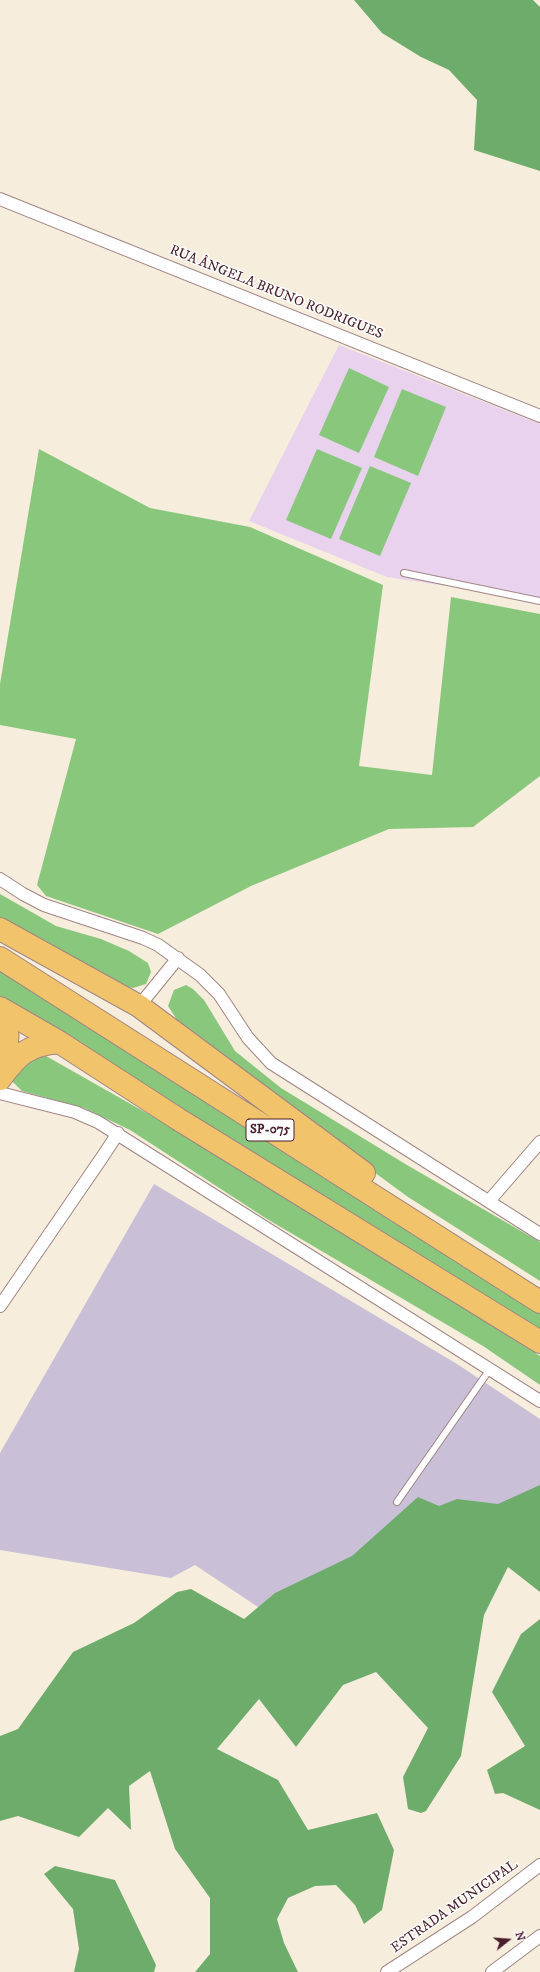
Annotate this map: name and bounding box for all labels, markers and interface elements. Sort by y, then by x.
street label: RUA ÂNGELA BRUNO RODRIGUES [167,242,385,344]
road number: SP-075 [246,1119,294,1141]
street label: ESTRADA MUNICIPAL [388,1857,522,1957]
north arrow [488,1920,528,1960]

